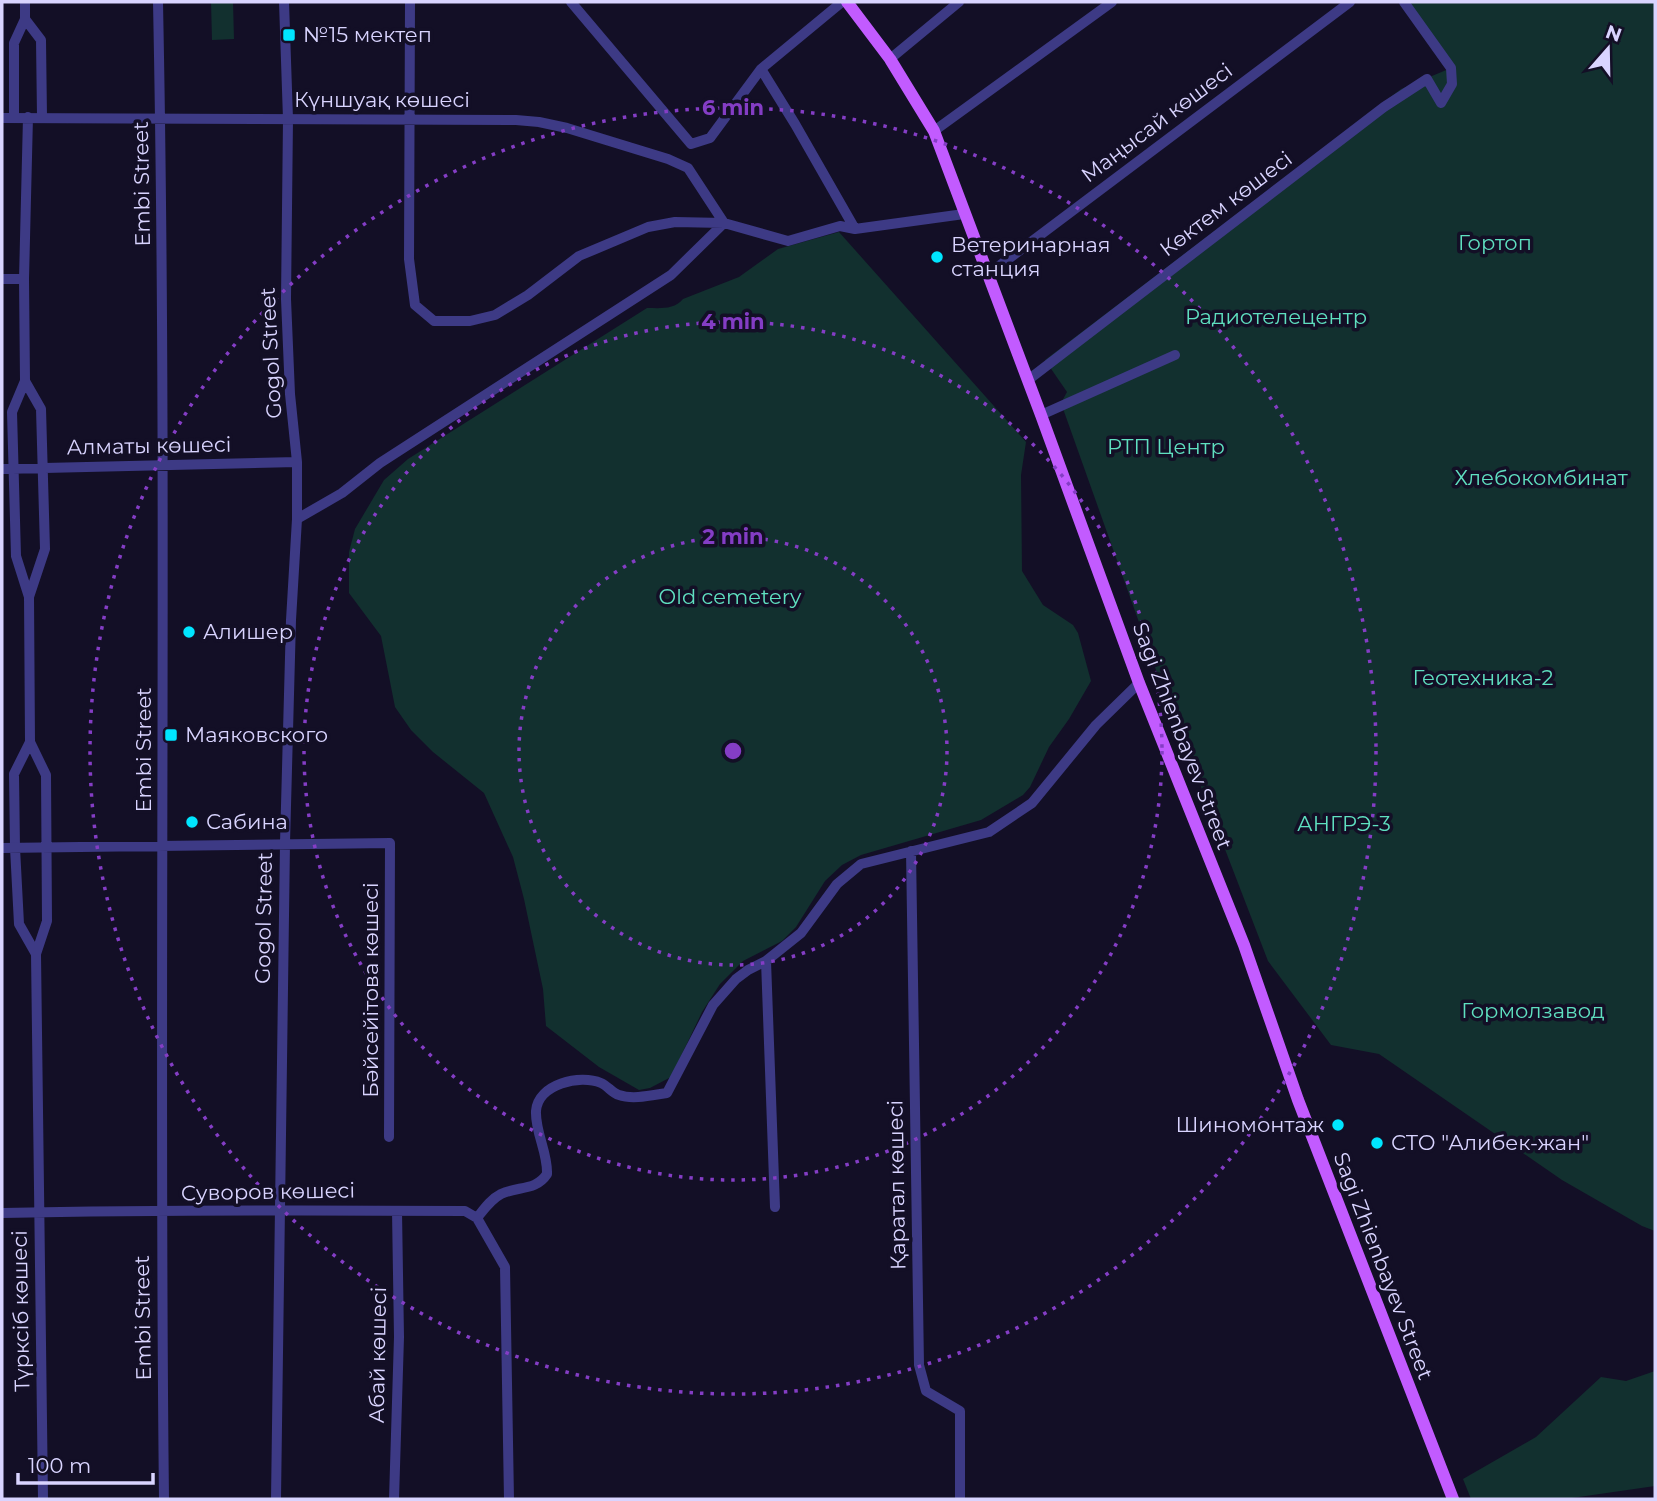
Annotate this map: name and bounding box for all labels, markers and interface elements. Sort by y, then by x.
north arrow [1573,14,1643,84]
text: N [1602,20,1625,47]
place label: №15 мектеп [303,22,432,47]
marker: №15 мектеп [281,27,297,43]
street label: Маңысай көшесі [1076,58,1237,188]
street label: Күншуақ көшесі [294,87,470,112]
text: 6 min [702,95,764,120]
street label: Embi Street [128,121,155,247]
street label: Көктем көшесі [1155,146,1297,261]
park label: Гортоп [1458,230,1532,255]
place label: Ветеринарная станция [951,232,1110,281]
marker: Ветеринарная станция [929,249,945,265]
street label: Gogol Street [255,287,286,419]
park label: Радиотелецентр [1185,304,1367,329]
text: 4 min [701,309,765,334]
street label: Алматы көшесі [66,432,232,459]
park label: РТП Центр [1107,434,1225,459]
park label: Хлебокомбинат [1454,465,1628,490]
text: 2 min [702,524,764,549]
park label: Old cemetery [659,584,802,609]
place label: Алишер [203,619,293,644]
street label: Sagi Zhienbayev Street [1128,619,1237,853]
marker: Алишер [181,624,197,640]
park label: Геотехника-2 [1412,665,1554,690]
street label: Embi Street [131,687,156,813]
place label: Маяковского [185,722,328,747]
marker: Маяковского [163,727,179,743]
centre of rings [721,739,745,763]
place label: Сабина [206,809,288,834]
park label: АНГРЭ-3 [1297,811,1391,836]
marker: Сабина [184,814,200,830]
street label: Gogol Street [250,852,277,984]
street label: Бәйсейітова көшесі [358,882,383,1098]
park label: Гормолзавод [1461,998,1605,1023]
street label: Қаратал көшесі [883,1100,910,1270]
place label: Шиномонтаж [1175,1112,1324,1137]
marker: Шиномонтаж [1330,1117,1346,1133]
place label: СТО "Алибек-жан" [1391,1130,1589,1155]
marker: СТО "Алибек-жан" [1369,1135,1385,1151]
street label: Sagi Zhienbayev Street [1329,1149,1438,1383]
street label: Суворов көшесі [181,1177,355,1206]
street label: Түрксіб көшесі [7,1230,34,1392]
street label: Embi Street [129,1255,156,1381]
street label: Абай көшесі [364,1286,391,1423]
scale bar [18,1442,152,1486]
text: 100 m [28,1453,91,1478]

